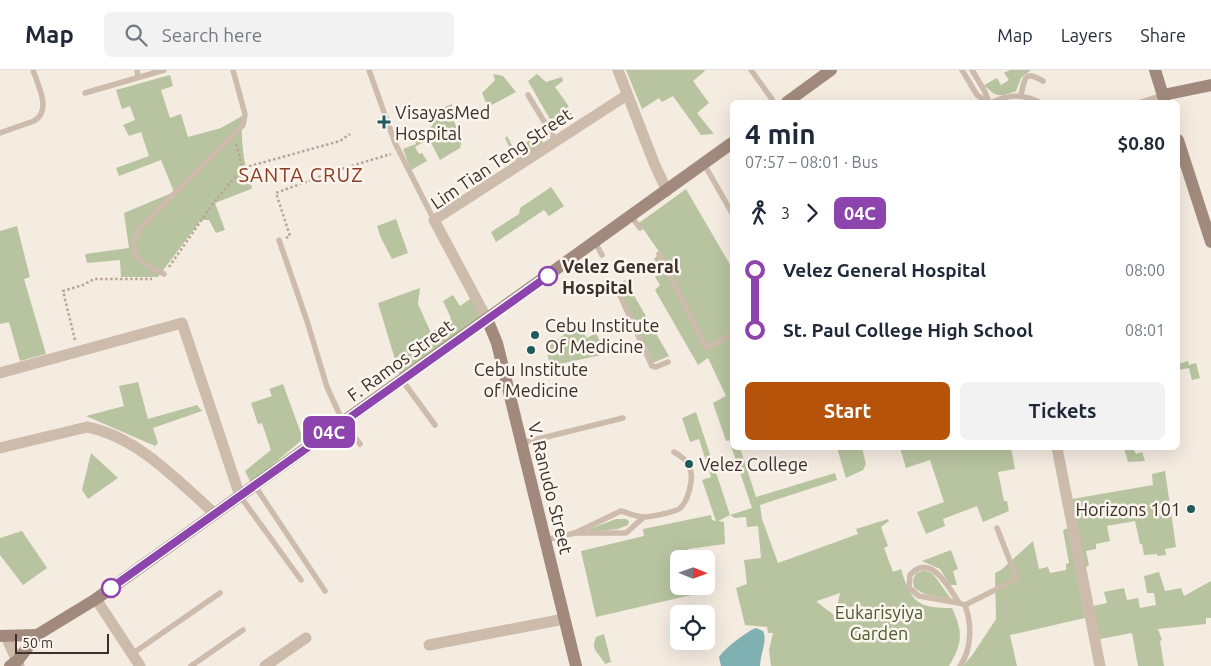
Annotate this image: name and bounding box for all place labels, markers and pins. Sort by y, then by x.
place label: VisayasMed Hospital [395,102,490,143]
marker: VisayasMed Hospital [377,115,391,129]
place label: Velez General Hospital [562,256,680,297]
marker: Velez General Hospital [538,266,558,286]
place label: Cebu Institute Of Medicine [545,315,659,356]
marker: Cebu Institute Of Medicine [529,329,541,341]
marker: Cebu Institute of Medicine [525,344,537,356]
place label: Cebu Institute of Medicine [474,359,588,400]
place label: Velez College [699,454,808,474]
marker: Velez College [683,458,695,470]
place label: Horizons 101 [1075,499,1181,519]
marker: Horizons 101 [1185,503,1197,515]
unlabelled marker [101,578,121,598]

